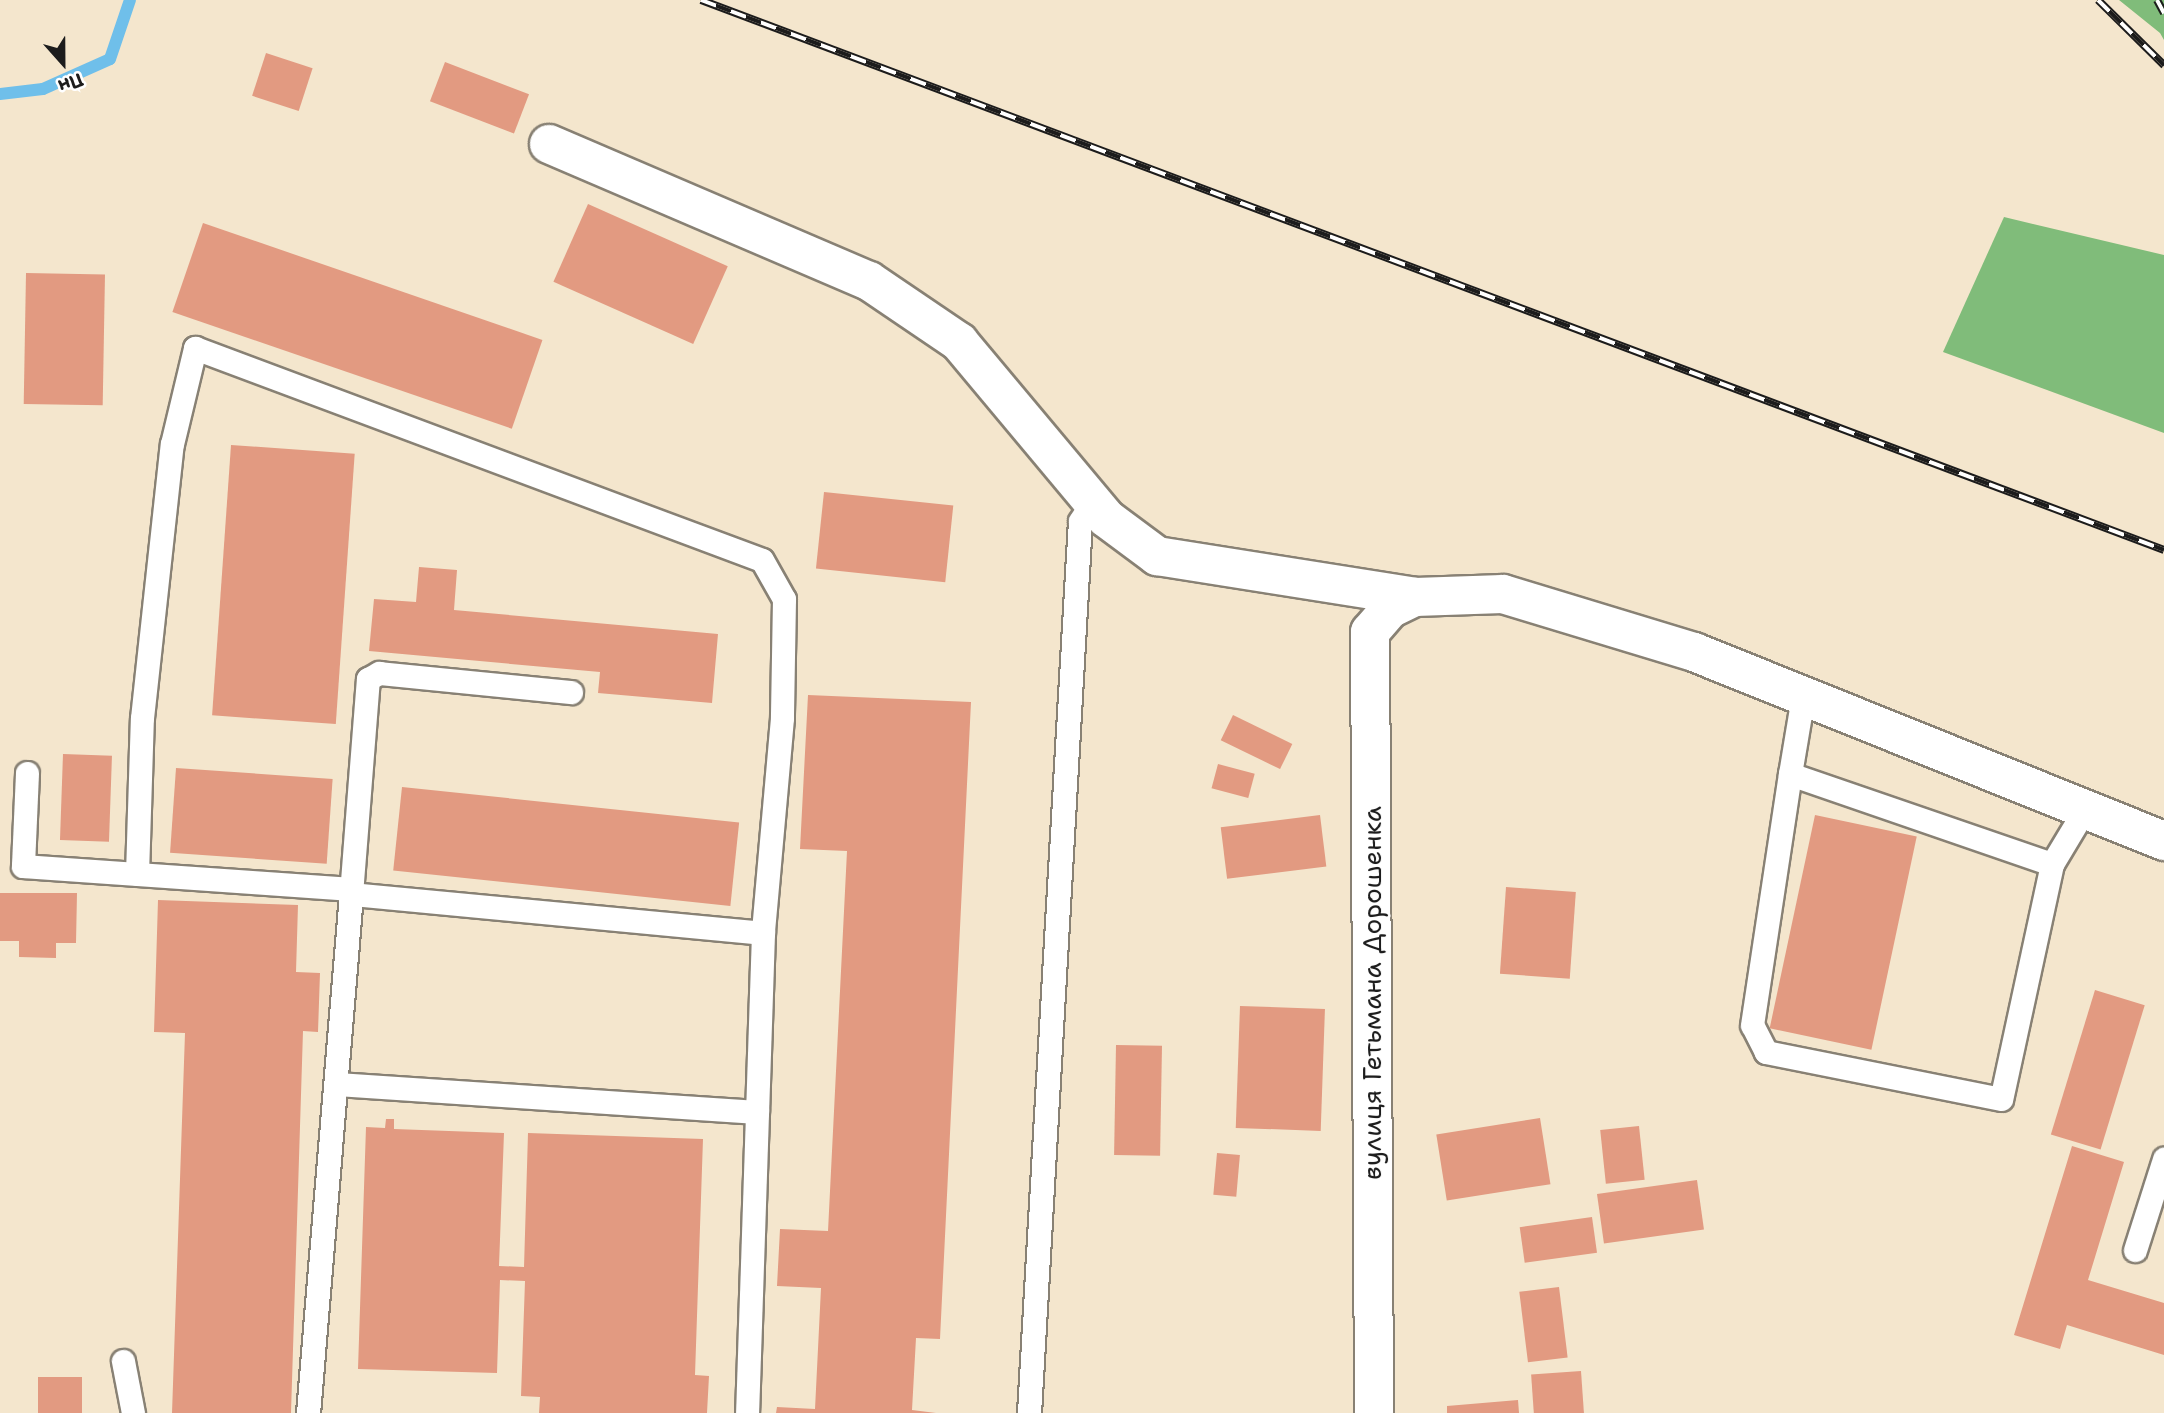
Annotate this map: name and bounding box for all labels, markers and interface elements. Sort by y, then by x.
north arrow [28,28,98,98]
text: Пн [55,67,87,99]
street label: вулиця Гетьмана Дорошенка [1356,806,1388,1180]

